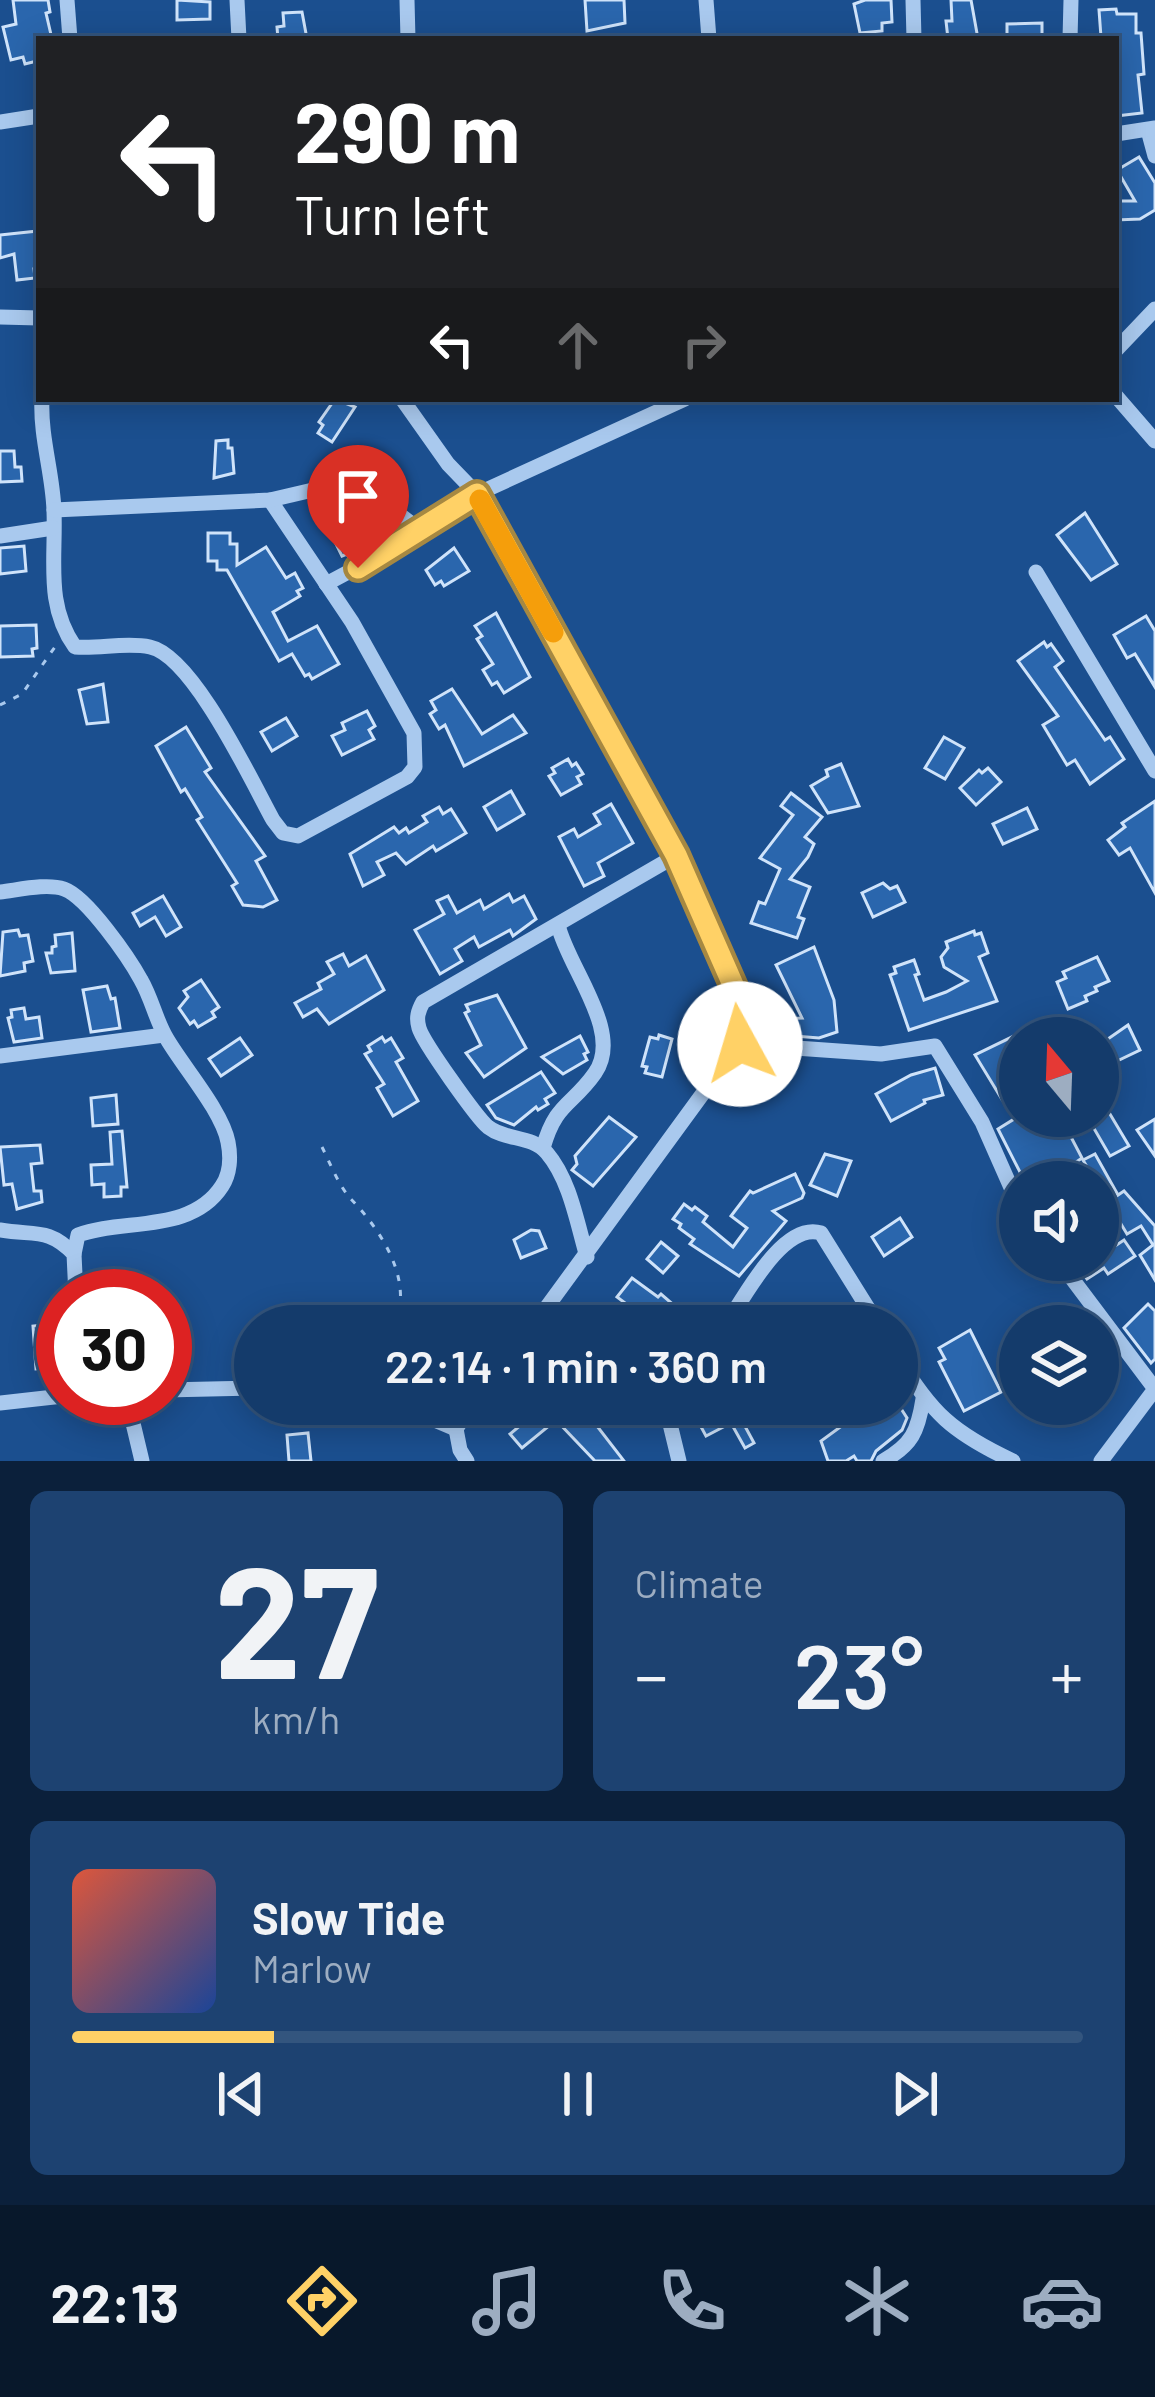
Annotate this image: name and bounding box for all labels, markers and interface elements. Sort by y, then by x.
text: 290 m [294,79,520,180]
icon: left [96,84,252,240]
text: Turn left [294,181,491,246]
icon: left [419,312,485,378]
icon: ahead [545,312,611,378]
icon: right [671,312,737,378]
pin [307,445,409,568]
icon: arrive [325,463,391,529]
position arrow [677,981,803,1107]
north arrow [999,1017,1119,1137]
map controls [999,1017,1119,1425]
button: sound [999,1161,1119,1281]
speed limit sign: 30 [36,1269,192,1425]
button: layers [999,1305,1119,1425]
text: 22:14 · 1 min · 360 m [385,1338,767,1392]
text: 27 [214,1523,379,1710]
text: Climate [635,1559,764,1606]
text: 23° [794,1619,924,1727]
text: − [635,1634,668,1713]
text: + [1050,1634,1083,1713]
text: km/h [252,1695,340,1742]
text: Slow Tide [252,1890,445,1944]
text: Marlow [252,1944,372,1991]
icon: previous [208,2061,274,2127]
icon: pause [545,2061,611,2127]
icon: next [882,2061,948,2127]
icon: directions [280,2259,364,2343]
icon: music [465,2259,549,2343]
icon: phone [650,2259,734,2343]
icon: climate [835,2259,919,2343]
icon: car [1020,2259,1104,2343]
text: 22:13 [51,2269,179,2334]

